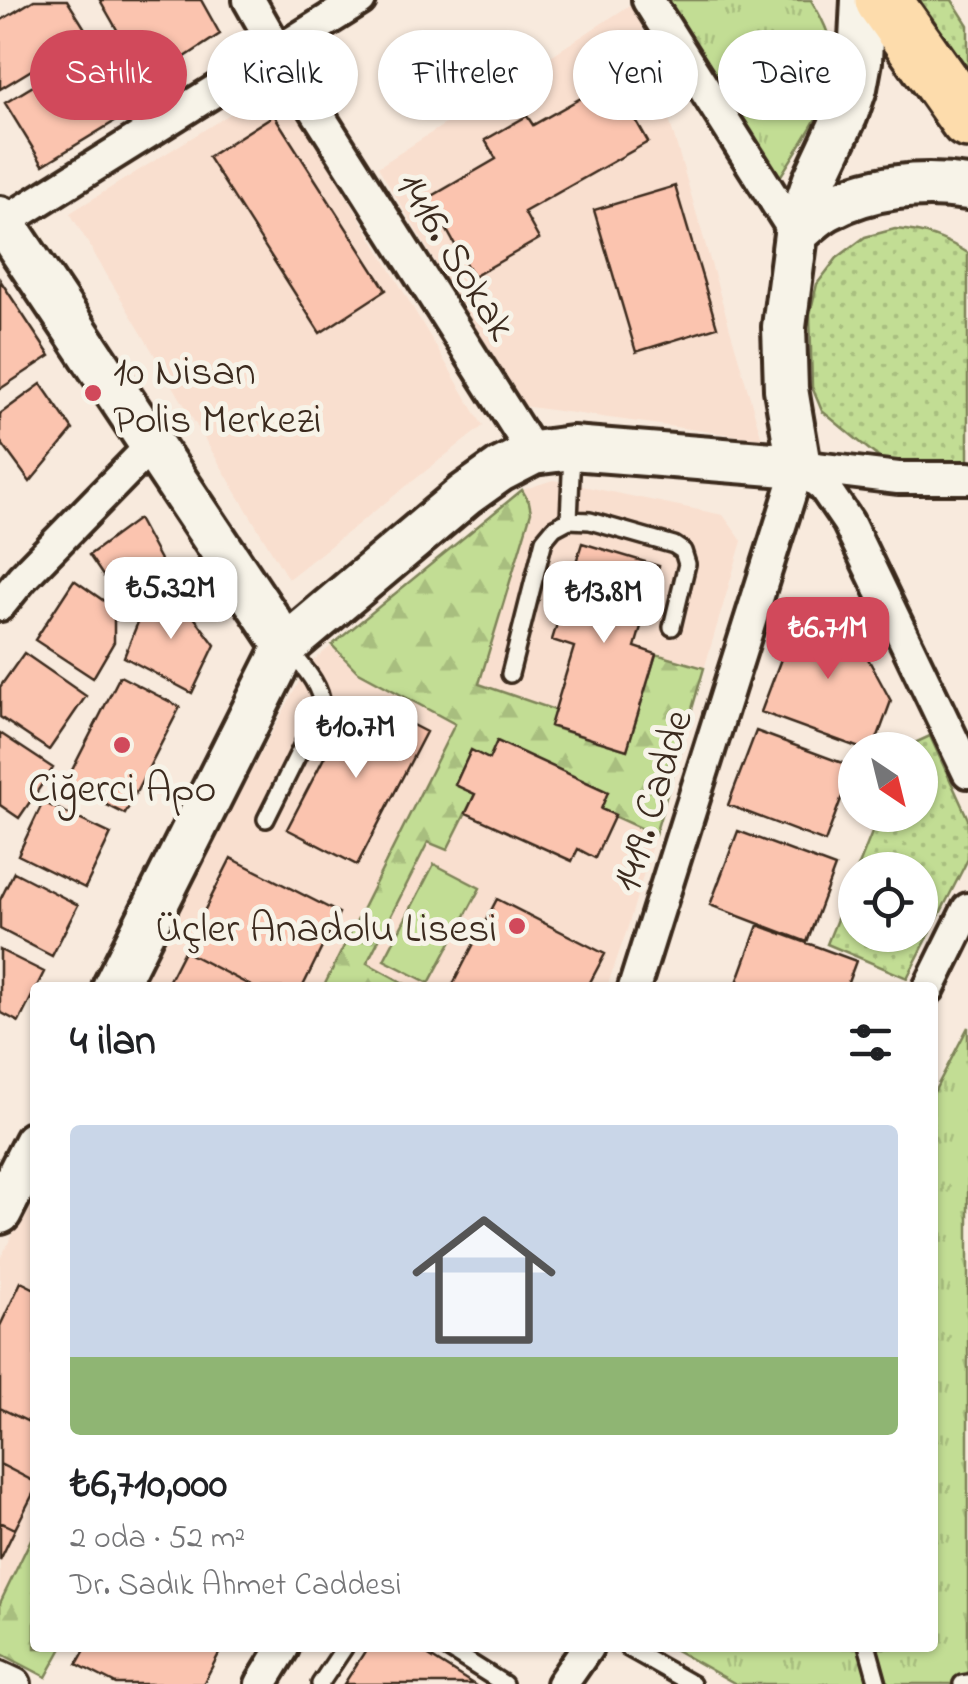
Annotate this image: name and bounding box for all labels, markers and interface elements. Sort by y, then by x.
chip: Satılık [30,30,187,120]
chip: Kiralık [207,30,358,120]
chip: Filtreler [378,30,553,120]
chip: Yeni [573,30,698,120]
chip: Daire [718,30,866,120]
street label: 1416. Sokak [378,161,530,354]
place label: 10 Nisan Polis Merkezi [113,343,322,452]
marker: 10 Nisan Polis Merkezi [82,382,104,404]
pin: ₺5.32M [90,557,252,642]
pin: ₺13.8M [523,561,685,646]
text: ₺5.32M [126,566,216,613]
text: ₺13.8M [565,570,643,617]
pin: ₺6.71M [747,597,909,682]
text: ₺6.71M [788,606,868,653]
pin: ₺10.7M [275,696,437,781]
street label: 1419. Cadde [598,703,711,900]
text: ₺10.7M [316,705,396,752]
north arrow [838,732,938,832]
map controls [838,732,938,952]
marker: Ciğerci Apo [111,734,133,756]
place label: Ciğerci Apo [28,760,216,821]
button: locate [838,852,938,952]
place label: Üçler Anadolu Lisesi [155,900,497,961]
marker: Üçler Anadolu Lisesi [506,915,528,937]
text: 4 ilan [70,1012,156,1073]
icon: filters [843,1015,898,1070]
icon: home [394,1190,574,1370]
text: ₺6,710,000 [70,1455,227,1516]
text: 2 oda · 52 m² [70,1516,245,1563]
text: Dr. Sadık Ahmet Caddesi [70,1563,402,1610]

